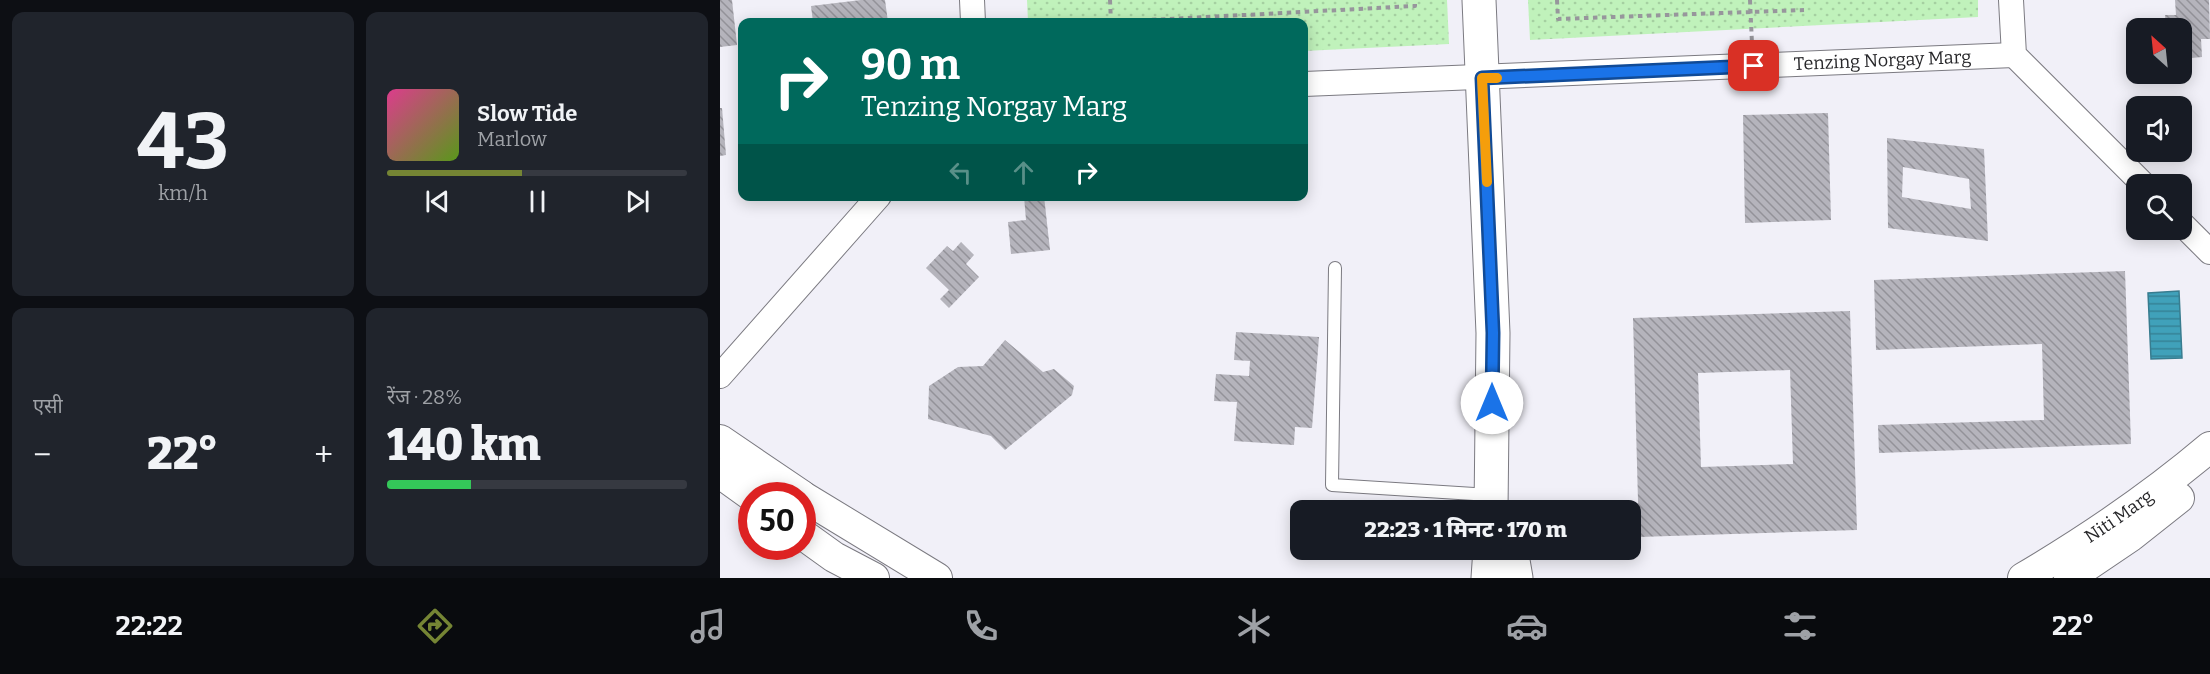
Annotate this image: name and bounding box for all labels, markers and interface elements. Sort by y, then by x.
north arrow [2126,18,2192,84]
map controls [2126,18,2192,240]
text: 90 m [861,40,960,90]
pin [1728,40,1779,91]
icon: right [762,42,840,120]
street label: Tenzing Norgay Marg [1793,46,1972,75]
icon: arrive [1737,49,1770,82]
text: Tenzing Norgay Marg [861,91,1127,123]
text: 43 [137,95,229,189]
button: sound [2126,96,2192,162]
text: Slow Tide [477,100,577,127]
text: Marlow [477,127,547,151]
icon: left [944,156,977,189]
icon: ahead [1007,156,1040,189]
icon: right [1070,156,1103,189]
button: search [2126,174,2192,240]
text: km/h [158,181,208,205]
icon: previous [421,185,454,218]
icon: pause [521,185,554,218]
icon: next [621,185,654,218]
position arrow [1460,371,1524,435]
text: रेंज · 28% [387,385,462,409]
text: एसी [33,394,63,418]
text: 140 km [387,418,541,472]
text: 22° [147,427,218,481]
text: − [33,435,51,475]
text: + [314,435,333,475]
speed limit sign: 50 [738,482,816,560]
street label: Niti Marg [2081,485,2157,548]
text: 22:23 · 1 मिनट · 170 m [1364,516,1567,543]
icon: directions [414,605,456,647]
icon: music [687,605,729,647]
icon: phone [960,605,1002,647]
icon: climate [1233,605,1275,647]
icon: car [1506,605,1548,647]
icon: filters [1779,605,1821,647]
text: 22:22 [116,610,183,642]
text: 22° [2052,610,2094,642]

